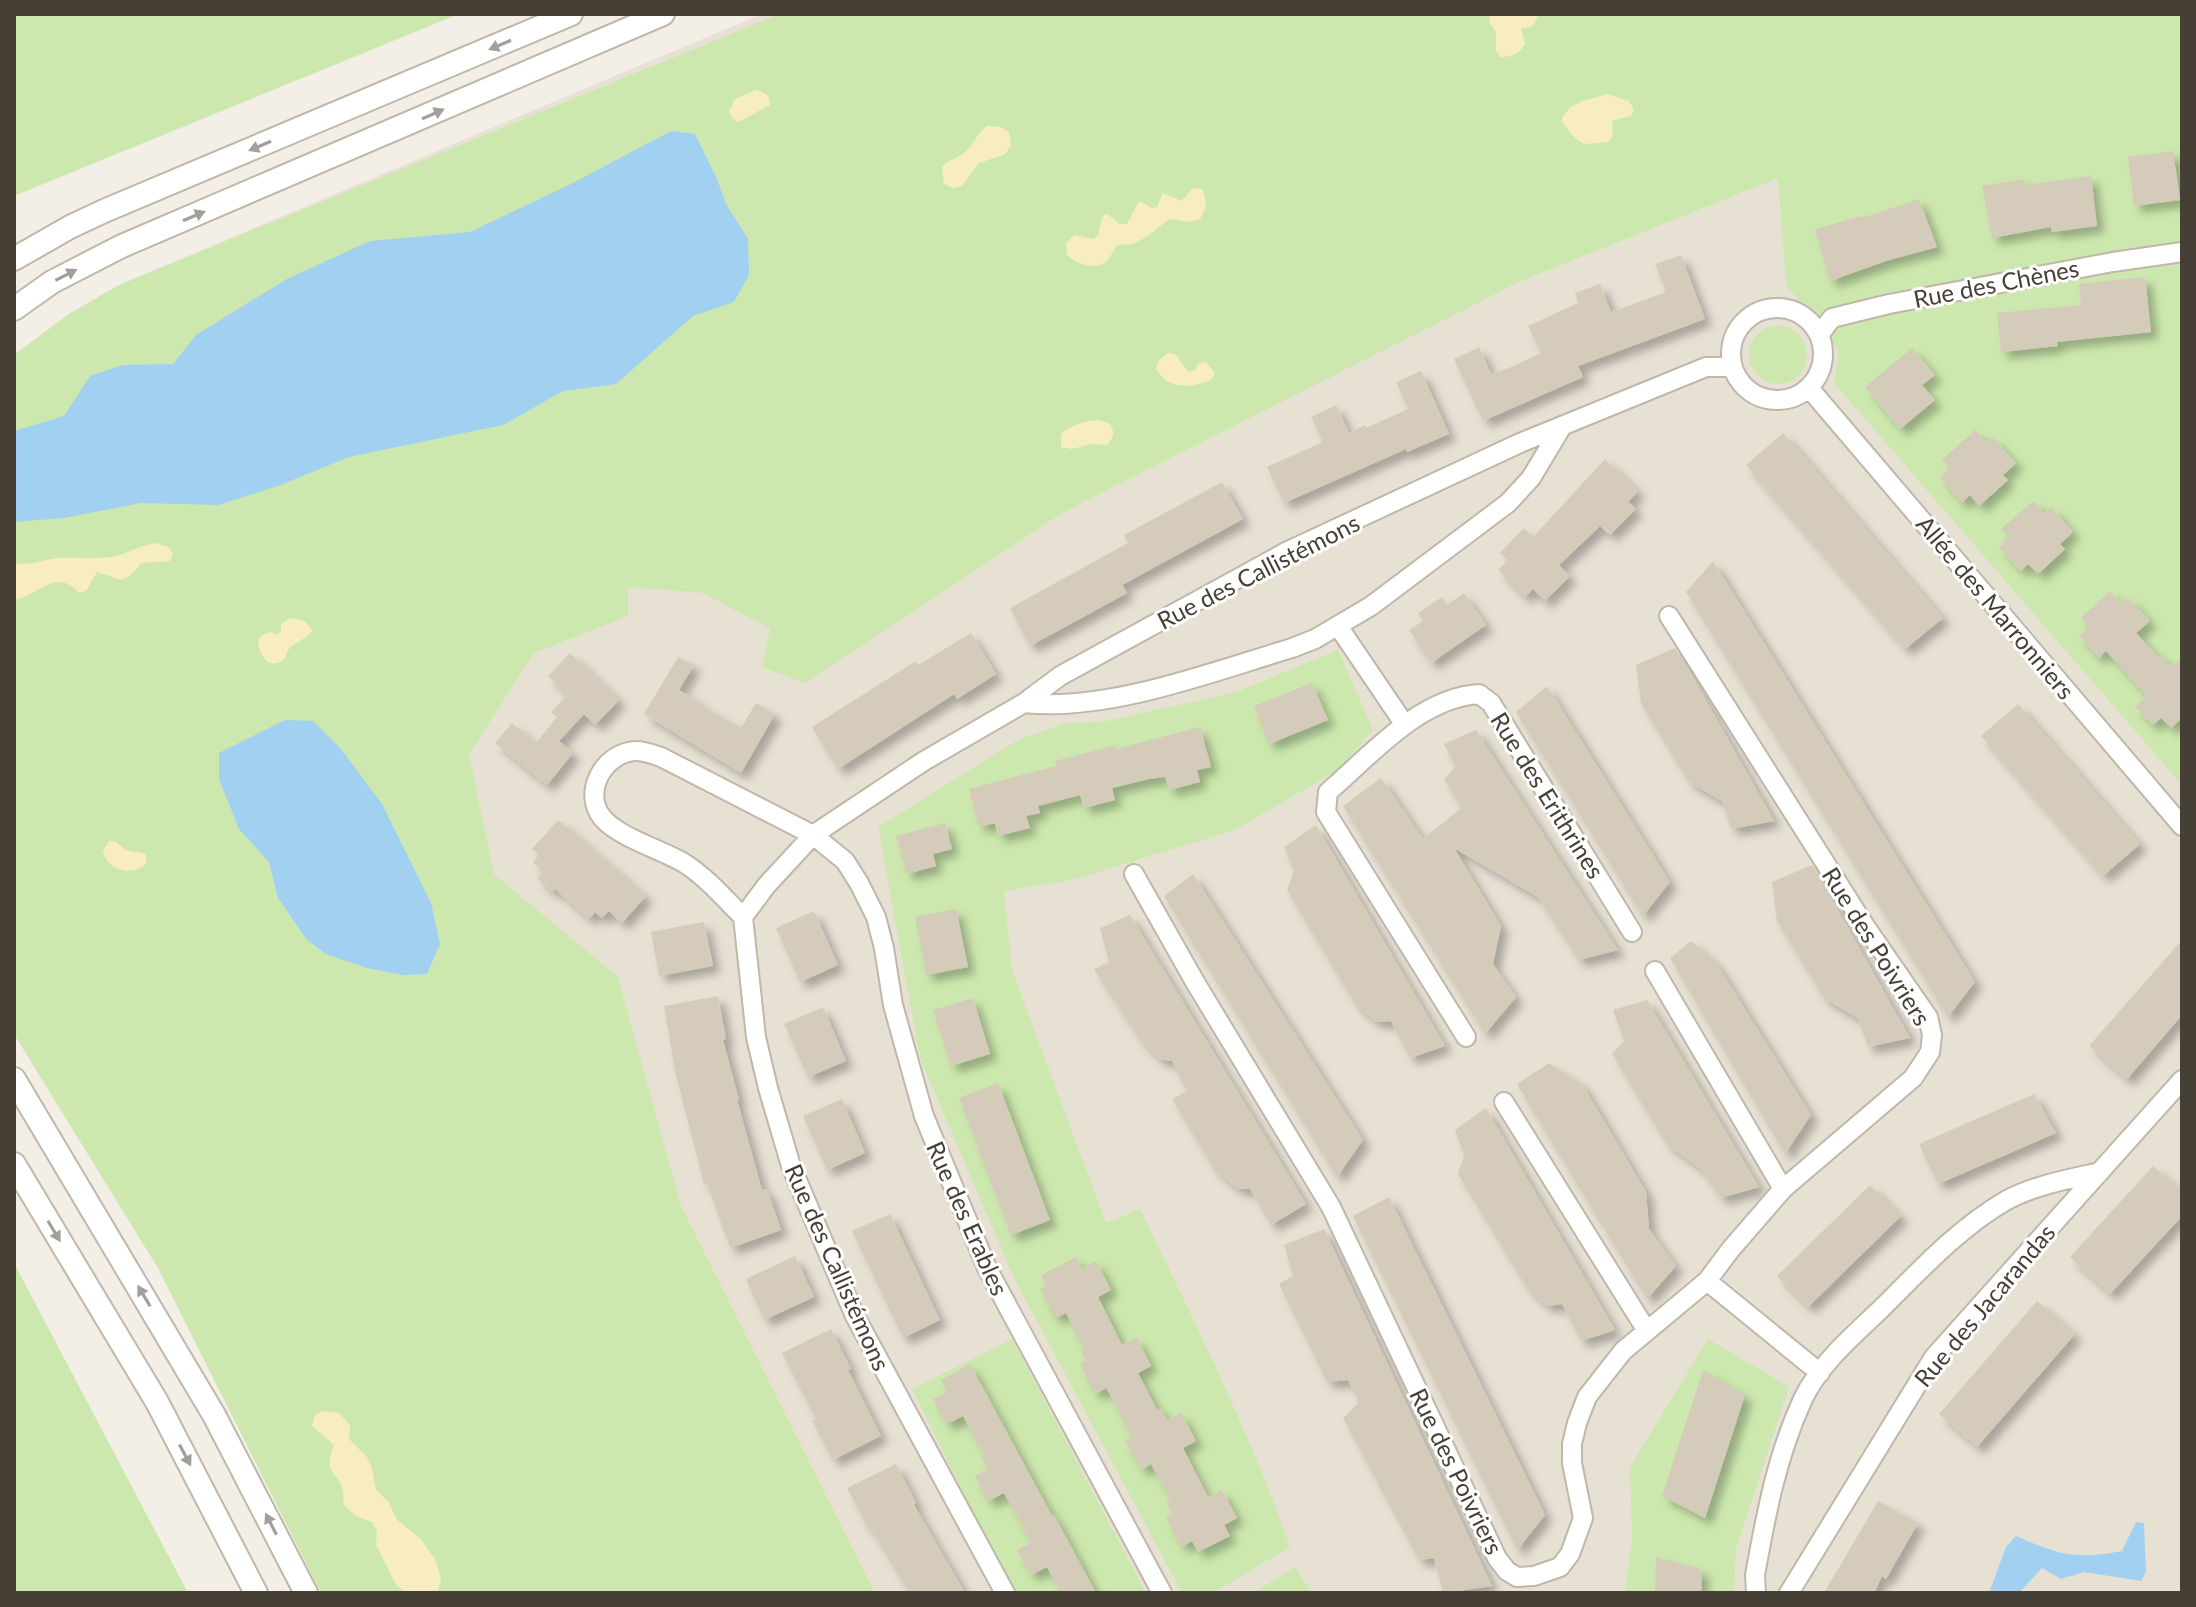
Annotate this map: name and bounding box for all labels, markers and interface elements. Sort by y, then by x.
one-way arrow [488,38,512,51]
one-way arrow [421,107,445,120]
one-way arrow [248,140,272,153]
one-way arrow [182,209,206,222]
street label: Rue des Chènes [1911,253,2081,313]
one-way arrow [55,268,78,281]
street label: Rue des Callistémons [1152,507,1364,635]
street label: Allée des Marronniers [1911,509,2081,705]
street label: Rue des Erithrines [1485,707,1611,883]
street label: Rue des Poivriers [1817,862,1937,1030]
street label: Rue des Erables [921,1136,1015,1300]
street label: Rue des Callistémons [779,1159,897,1375]
street label: Rue des Jacarandas [1908,1218,2060,1392]
one-way arrow [47,1219,61,1242]
one-way arrow [138,1285,152,1307]
street label: Rue des Poivriers [1404,1383,1510,1559]
one-way arrow [178,1444,191,1467]
one-way arrow [264,1512,277,1535]

